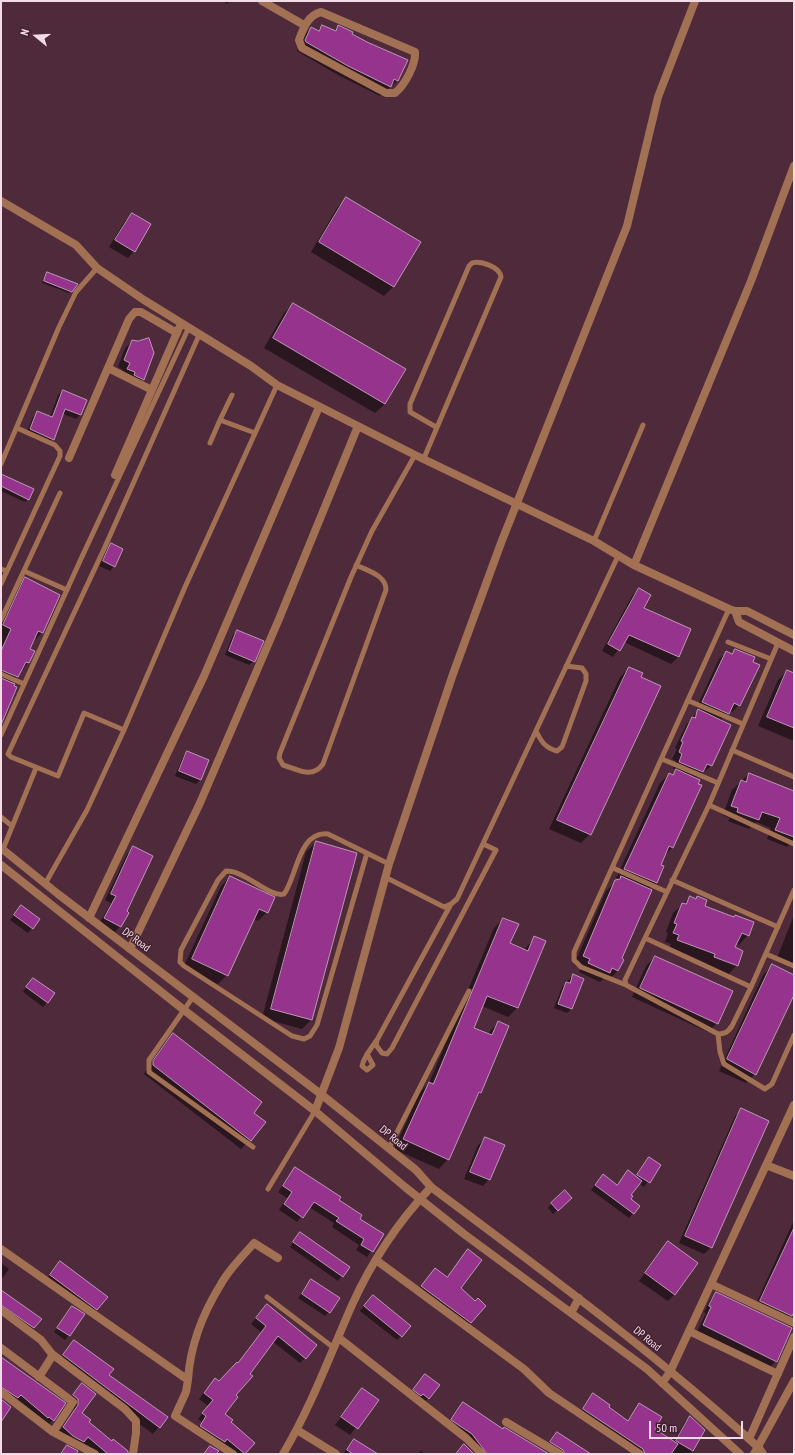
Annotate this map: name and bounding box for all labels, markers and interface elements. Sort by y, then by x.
north arrow [16,16,56,56]
text: N [17,27,32,37]
street label: DP Road [119,925,153,955]
street label: DP Road [376,1123,410,1153]
street label: DP Road [630,1324,664,1354]
scale bar [651,1413,745,1439]
text: 50 m [656,1420,677,1435]

